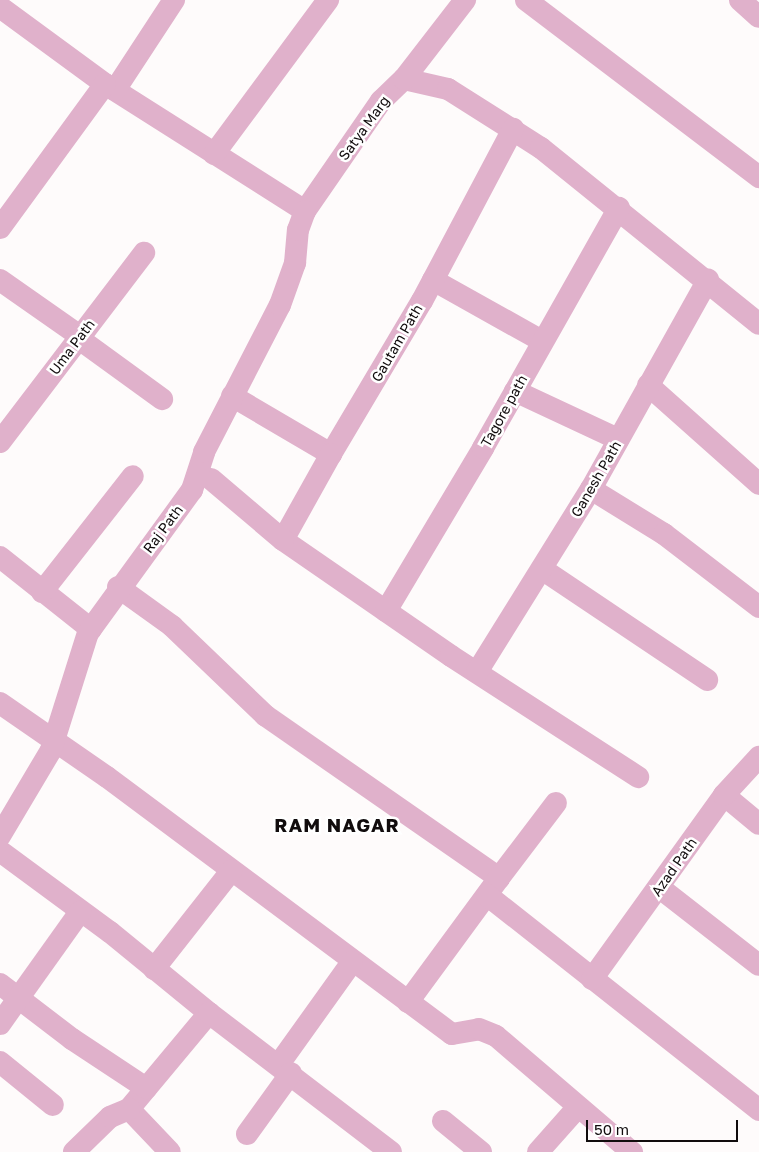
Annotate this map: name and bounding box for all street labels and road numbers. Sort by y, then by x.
street label: Satya Marg [335,93,393,163]
street label: Gautam Path [368,301,426,385]
street label: Uma Path [46,316,98,378]
street label: Tagore path [477,372,531,450]
street label: Ganesh Path [567,438,625,520]
street label: Raj Path [140,502,186,556]
street label: Azad Path [648,834,700,900]

